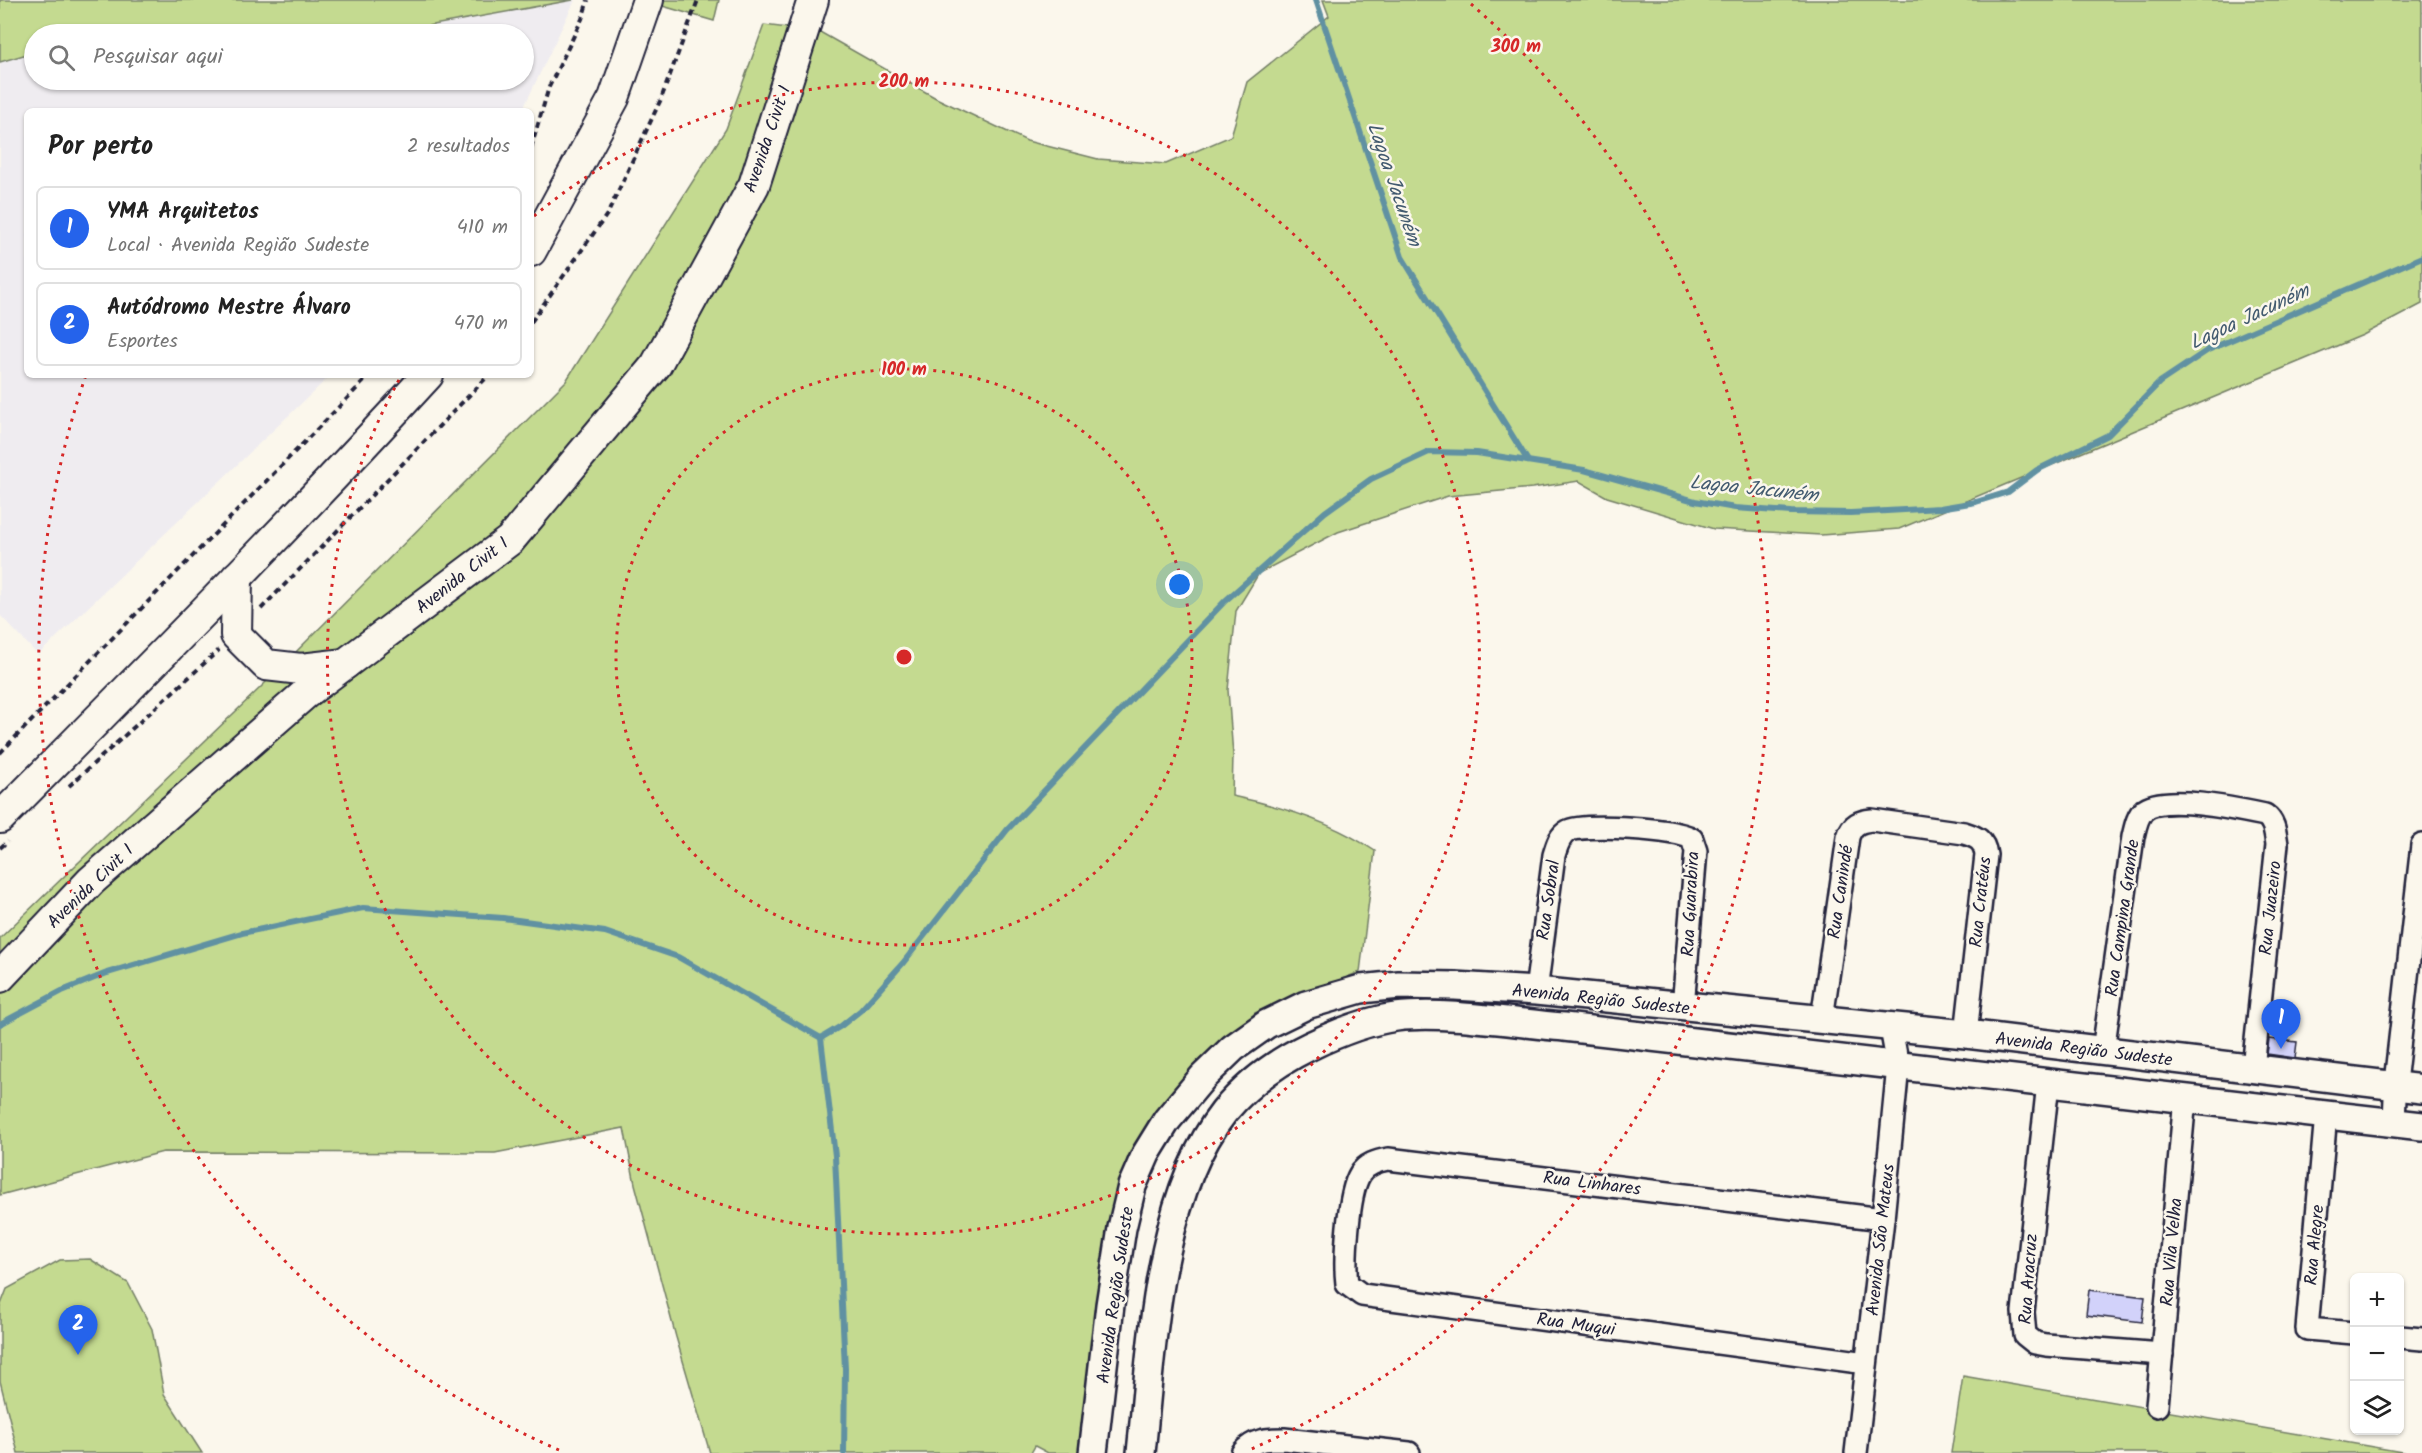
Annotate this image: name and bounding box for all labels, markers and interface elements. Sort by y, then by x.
search box [24,24,534,90]
text: 300 m [1490,33,1541,62]
text: Pesquisar aqui [93,40,223,75]
icon: search [45,41,78,74]
text: 200 m [879,68,930,97]
street label: Avenida Civit I [736,82,800,197]
water label: Lagoa Jacuném [1357,119,1430,253]
text: Por perto [48,126,153,168]
text: 2 resultados [407,131,510,163]
text: YMA Arquitetos [107,195,259,230]
text: 1 [66,212,73,244]
text: 410 m [457,212,508,244]
text: Local · Avenida Região Sudeste [107,230,369,262]
water label: Lagoa Jacuném [2185,275,2317,360]
text: Autódromo Mestre Álvaro [107,291,351,326]
text: 2 [64,308,75,340]
text: 470 m [454,308,508,340]
text: Esportes [107,326,178,358]
text: 100 m [881,356,927,385]
water label: Lagoa Jacuném [1688,467,1822,513]
street label: Avenida Civit I [410,530,516,622]
your location [1165,570,1194,599]
centre of rings [894,647,914,667]
street label: Avenida Civit I [41,838,141,936]
street label: Rua Campina Grande [2098,838,2149,999]
street label: Rua Canindé [1821,842,1863,941]
street label: Rua Guarabira [1674,851,1709,957]
street label: Rua Cratéus [1962,855,2001,949]
street label: Rua Sobral [1530,858,1570,942]
street label: Rua Juazeiro [2252,860,2291,957]
street label: Avenida Região Sudeste [1511,977,1691,1024]
pin: 1 [2262,1000,2300,1049]
street label: Avenida Região Sudeste [1993,1025,2174,1076]
street label: Avenida São Mateus [1859,1162,1904,1318]
street label: Rua Linhares [1541,1164,1643,1205]
street label: Rua Vila Velha [2153,1197,2192,1308]
street label: Rua Alegre [2298,1204,2333,1287]
street label: Avenida Região Sudeste [1090,1205,1143,1386]
street label: Rua Aracruz [2012,1233,2047,1325]
map controls [2350,1273,2404,1435]
button: + [2350,1273,2404,1327]
pin: 2 [58,1306,98,1355]
street label: Rua Muqui [1535,1306,1618,1345]
button: − [2350,1327,2404,1381]
button: layers [2350,1381,2404,1435]

